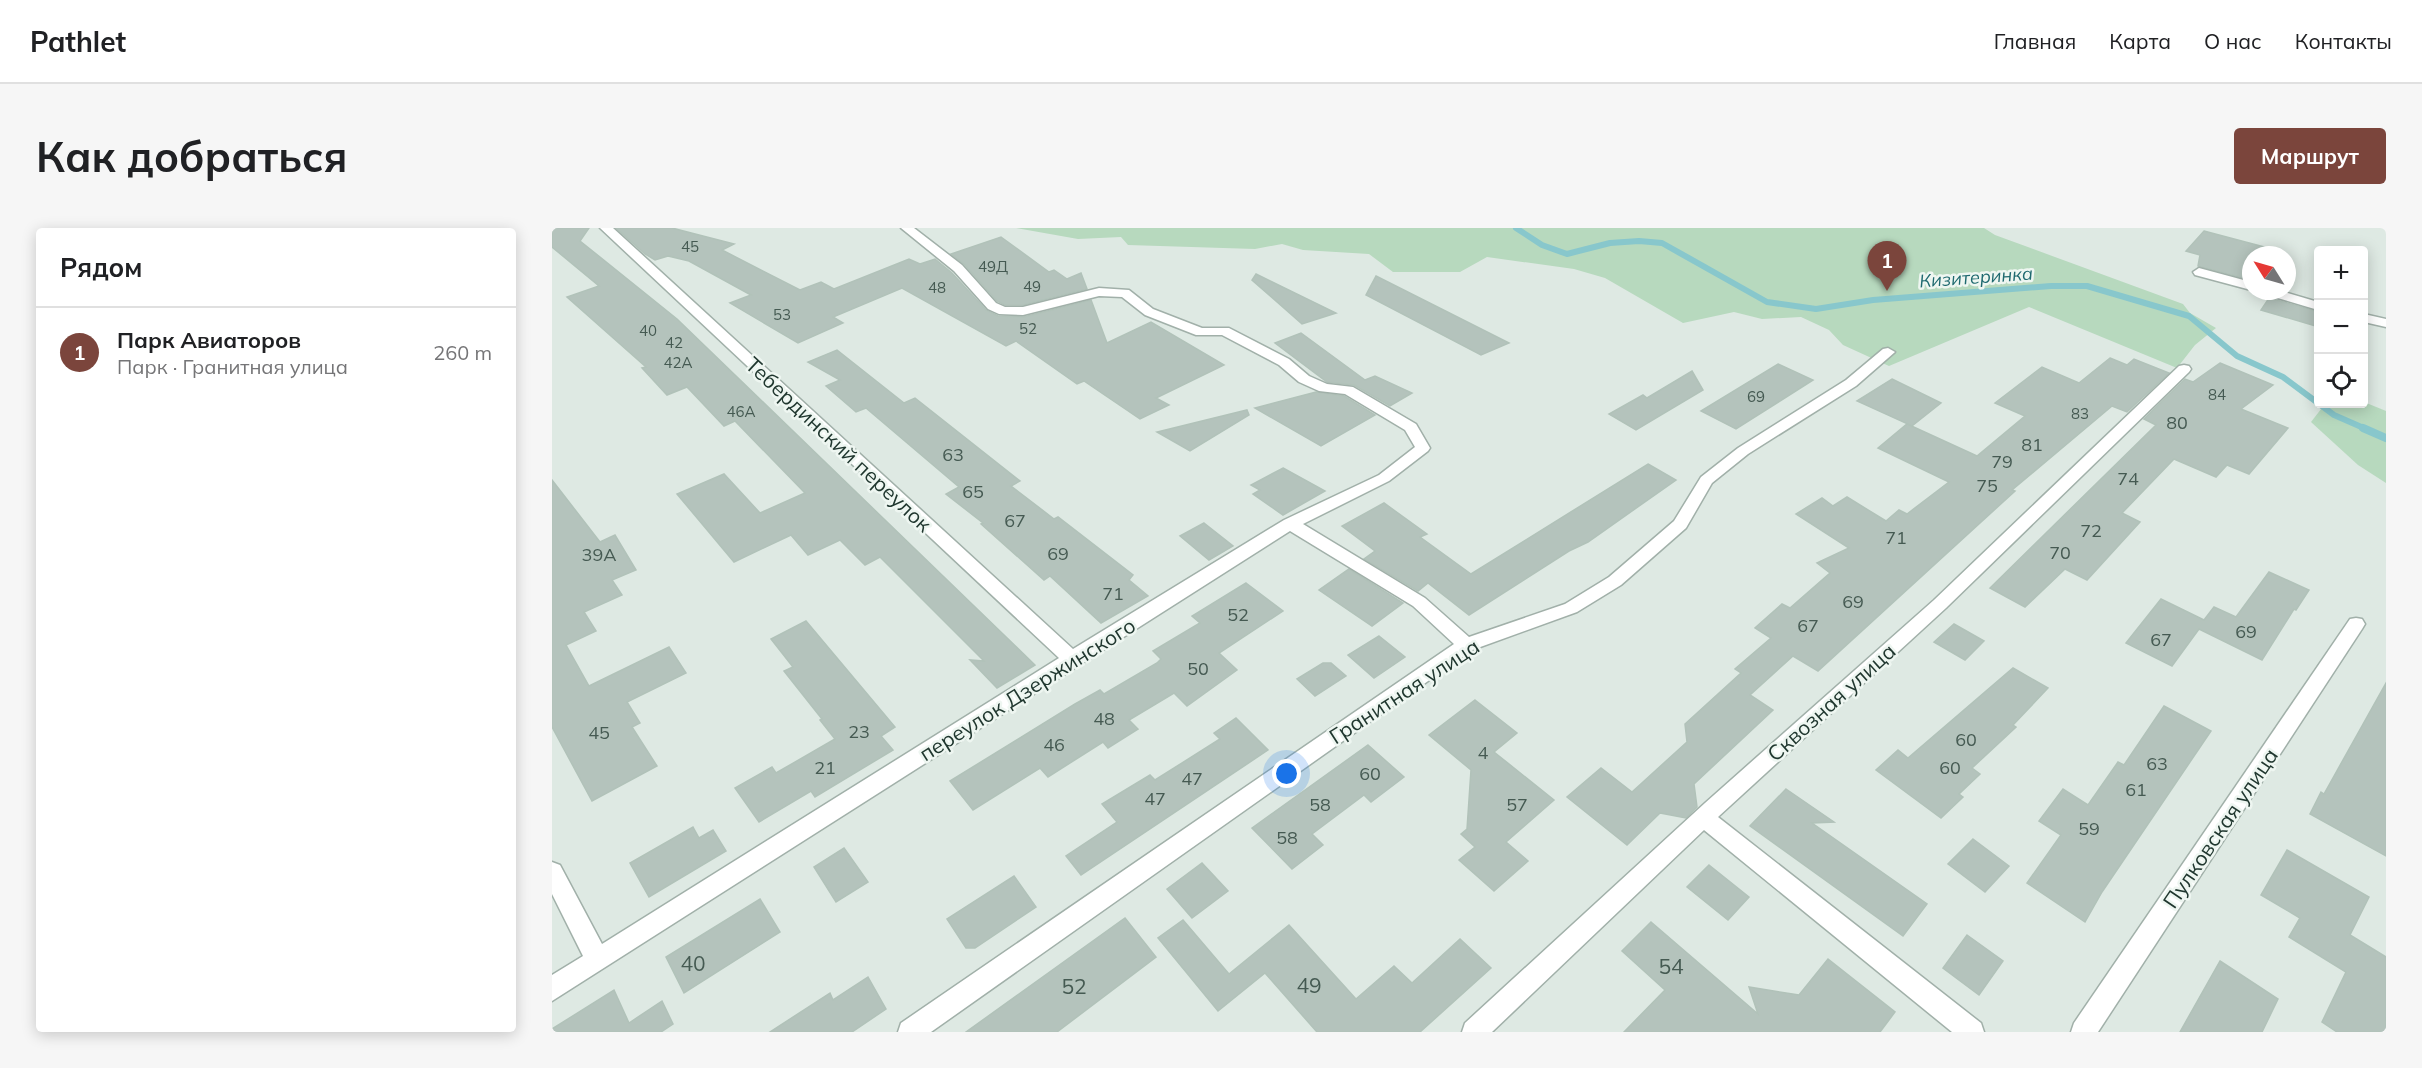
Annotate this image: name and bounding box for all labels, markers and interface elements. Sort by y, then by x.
text: Pathlet [30,24,126,59]
text: Главная [1994,28,2076,54]
text: Карта [2109,28,2171,54]
text: О нас [2204,28,2262,54]
text: Контакты [2295,28,2392,54]
button: Маршрут [2234,128,2386,184]
text: Как добраться [36,130,348,183]
house number: 45 [681,237,699,256]
pin: 1 [1868,242,1906,291]
north arrow [2242,246,2296,300]
map controls [2314,246,2368,408]
button: + [2314,246,2368,300]
text: Рядом [60,251,143,284]
house number: 49Д [978,257,1008,276]
water label: Кизитеринка [1919,262,2034,292]
house number: 49 [1023,277,1041,296]
house number: 48 [928,278,946,297]
button: − [2314,300,2368,354]
house number: 53 [773,305,791,324]
house number: 52 [1019,319,1037,338]
house number: 40 [639,321,657,340]
text: Парк Авиаторов [117,326,301,354]
house number: 42 [665,333,683,352]
text: 1 [74,340,86,365]
text: 260 m [433,340,492,365]
street label: Тебердинский переулок [741,351,938,537]
house number: 42А [663,353,693,372]
text: Парк · Гранитная улица [117,354,348,379]
button: locate [2314,354,2368,408]
house number: 84 [2208,385,2226,404]
house number: 69 [1747,387,1765,406]
house number: 46А [726,402,756,421]
house number: 83 [2071,404,2089,423]
house number: 80 [2166,411,2188,434]
house number: 81 [2021,433,2043,456]
house number: 63 [942,443,964,466]
house number: 79 [1991,450,2013,473]
house number: 74 [2117,467,2139,490]
house number: 75 [1976,474,1998,497]
house number: 65 [962,480,984,503]
house number: 67 [1004,509,1026,532]
house number: 72 [2080,519,2102,542]
house number: 71 [1885,526,1907,549]
house number: 70 [2049,541,2071,564]
house number: 69 [1047,542,1069,565]
house number: 39А [582,543,616,566]
house number: 71 [1102,582,1124,605]
house number: 69 [1842,590,1864,613]
house number: 52 [1227,603,1249,626]
street label: переулок Дзержинского [914,612,1140,766]
house number: 67 [1797,614,1819,637]
house number: 69 [2235,620,2257,643]
house number: 67 [2150,628,2172,651]
street label: Гранитная улица [1324,633,1484,749]
street label: Сквозная улица [1761,638,1901,766]
house number: 50 [1187,657,1209,680]
house number: 48 [1093,707,1115,730]
house number: 23 [848,720,870,743]
house number: 45 [588,721,610,744]
house number: 60 [1955,728,1977,751]
house number: 46 [1043,733,1065,756]
house number: 4 [1478,741,1489,764]
street label: Пулковская улица [2157,743,2283,913]
house number: 63 [2146,752,2168,775]
house number: 21 [814,756,836,779]
house number: 60 [1939,756,1961,779]
your location [1272,759,1301,788]
house number: 60 [1359,762,1381,785]
house number: 47 [1181,767,1203,790]
house number: 61 [2125,778,2147,801]
house number: 47 [1144,787,1166,810]
house number: 58 [1309,793,1331,816]
house number: 57 [1506,793,1528,816]
house number: 59 [2078,817,2100,840]
house number: 58 [1276,826,1298,849]
house number: 40 [680,950,706,976]
house number: 54 [1658,953,1684,979]
house number: 49 [1296,972,1322,998]
house number: 52 [1061,973,1087,999]

